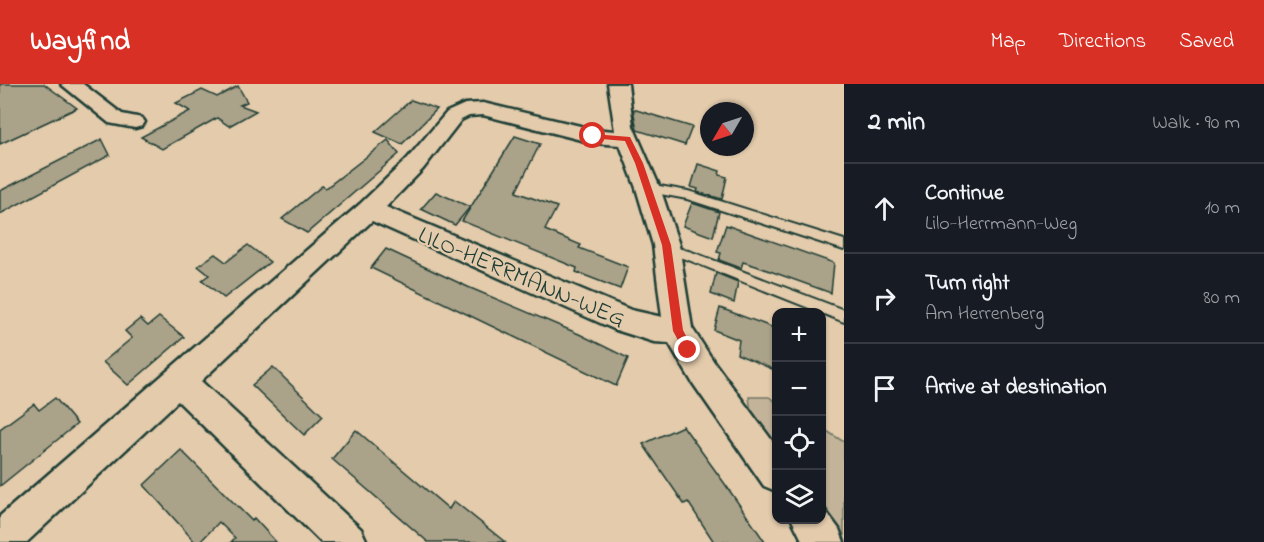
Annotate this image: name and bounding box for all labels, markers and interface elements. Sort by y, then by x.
text: Wayfind [30,22,130,63]
text: Map [990,27,1026,57]
text: Directions [1059,27,1146,57]
text: Saved [1179,27,1234,57]
north arrow [700,102,754,156]
text: 2 min [868,104,925,142]
text: Walk · 90 m [1152,109,1240,138]
route start [579,122,605,148]
text: Continue [925,178,1004,210]
icon: ahead [868,192,901,225]
text: 10 m [1204,194,1240,223]
text: Lilo-Herrmann-Weg [925,210,1077,239]
street label: LILO-HERRMANN-WEG [412,219,630,338]
text: Turn right [925,268,1010,300]
icon: right [868,282,901,315]
text: 80 m [1203,284,1240,313]
text: Am Herrenberg [925,300,1044,329]
map controls [772,308,826,524]
button: + [772,308,826,362]
route end [674,336,700,362]
button: − [772,362,826,416]
icon: arrive [868,372,901,405]
text: Arrive at destination [925,372,1107,404]
button: locate [772,416,826,470]
button: layers [772,470,826,524]

